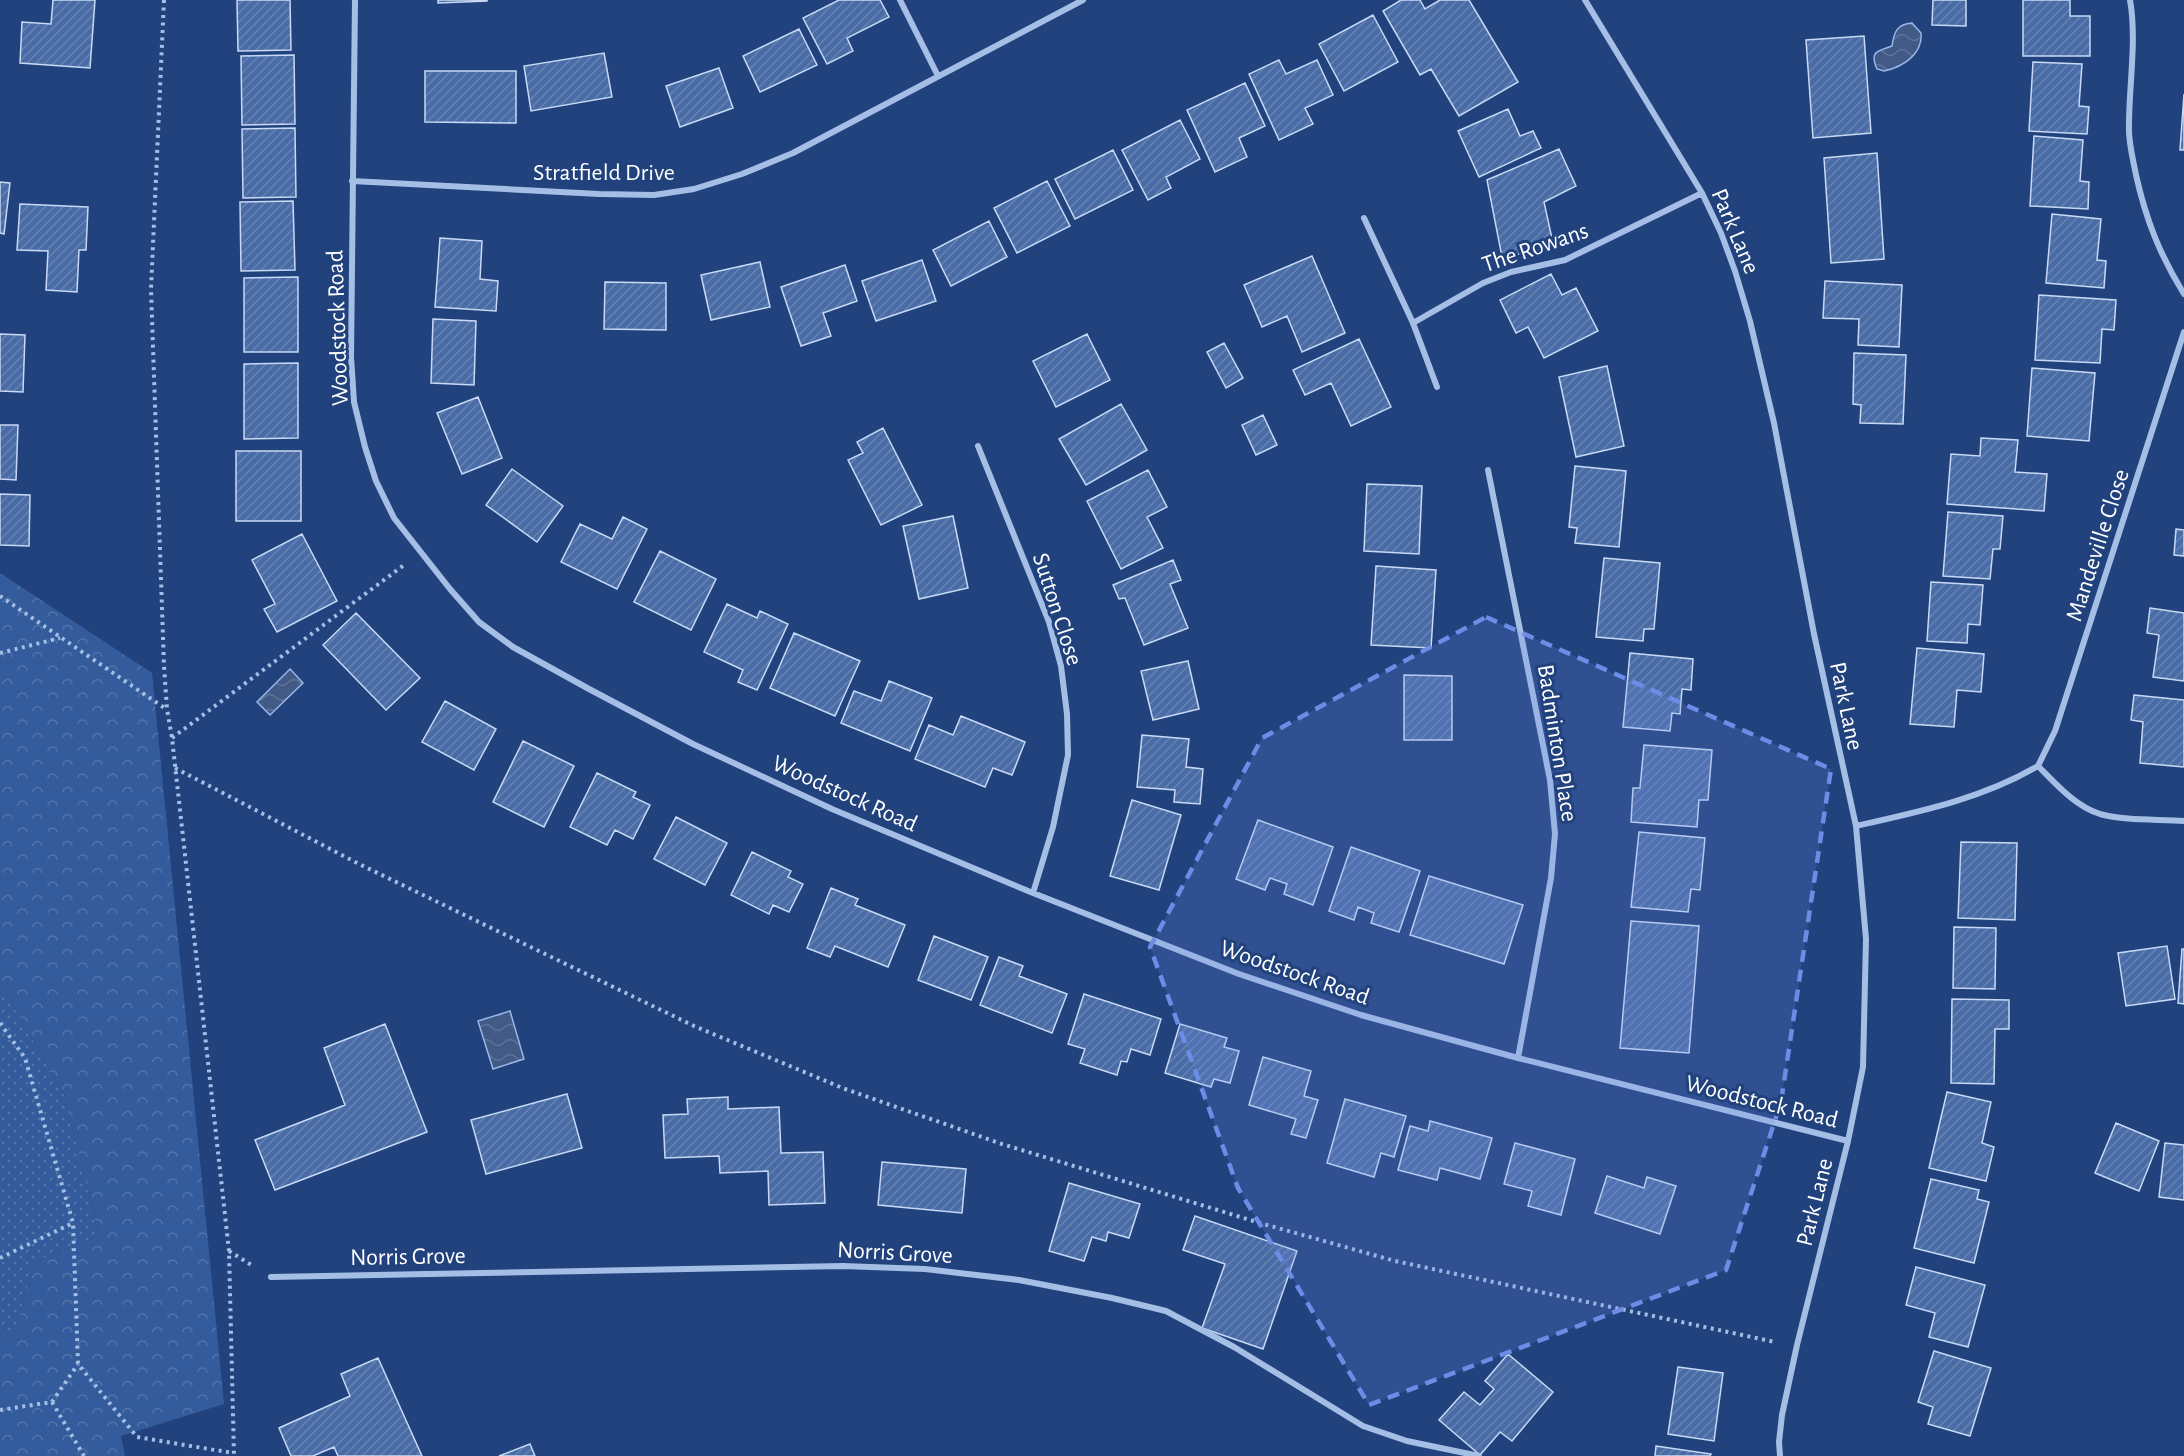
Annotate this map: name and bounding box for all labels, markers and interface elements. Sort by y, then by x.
street label: Stratfield Drive [533,161,675,185]
street label: Park Lane [1707,185,1764,277]
street label: The Rowans [1479,219,1592,277]
street label: Woodstock Road [323,249,353,406]
street label: Mandeville Close [2062,466,2134,624]
street label: Sutton Close [1028,550,1086,668]
street label: Park Lane [1825,660,1867,753]
street label: Badminton Place [1533,663,1581,823]
street label: Woodstock Road [768,751,921,837]
street label: Woodstock Road [1217,936,1372,1010]
street label: Woodstock Road [1683,1071,1840,1133]
street label: Park Lane [1792,1156,1837,1249]
street label: Norris Grove [837,1238,953,1268]
street label: Norris Grove [350,1244,466,1270]

